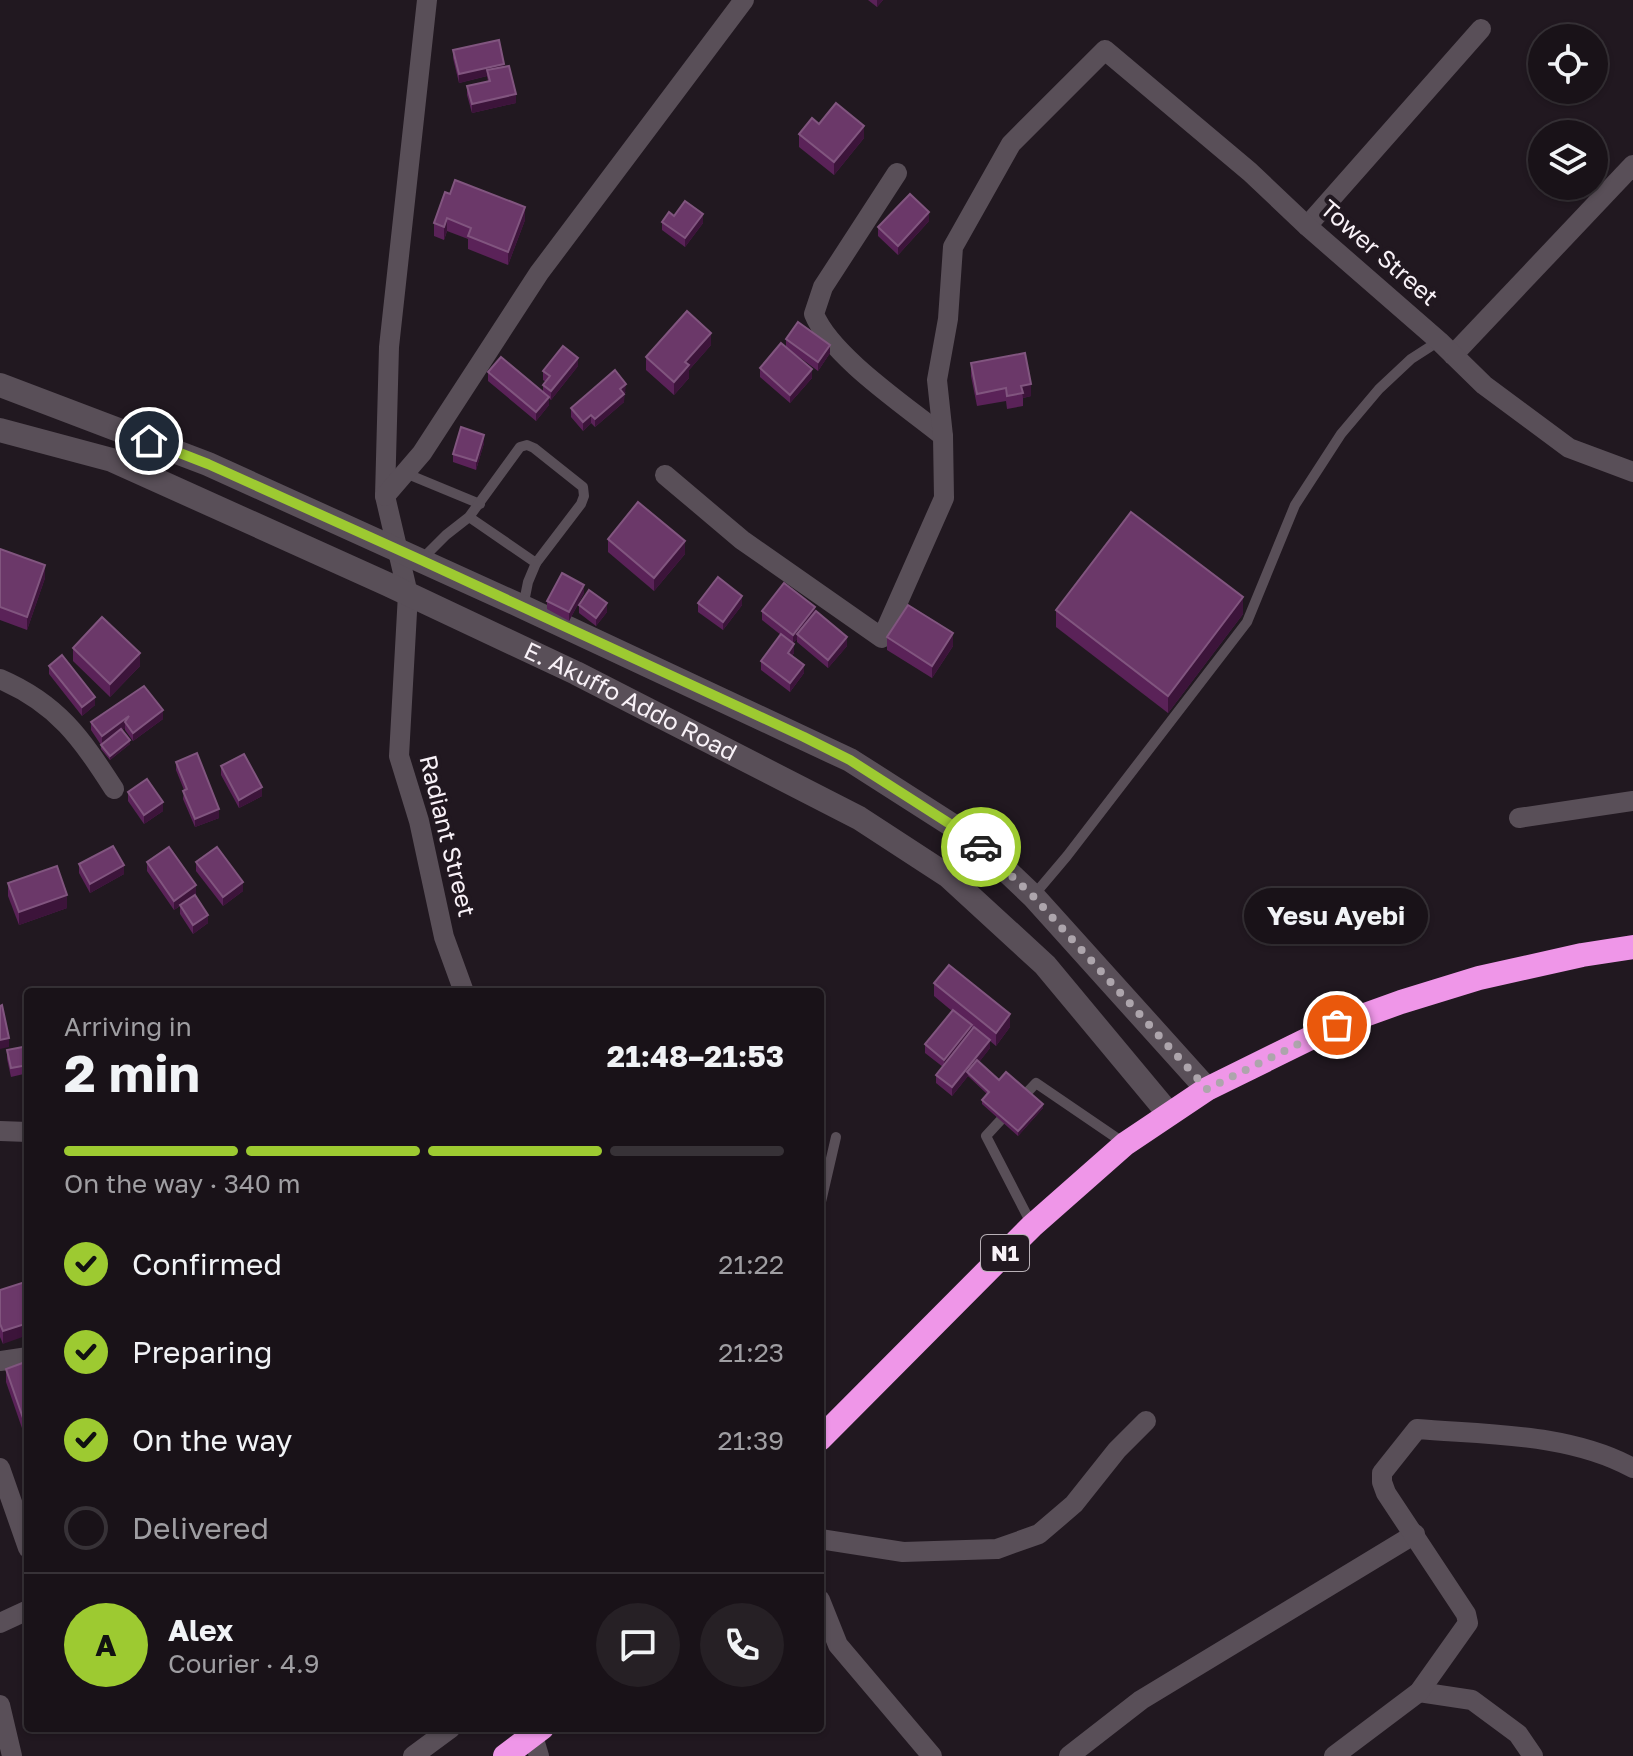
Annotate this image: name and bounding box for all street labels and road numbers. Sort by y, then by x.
street label: Tower Street [1315,193,1445,311]
street label: E. Akuffo Addo Road [520,635,742,766]
street label: Radiant Street [414,752,483,919]
road number: N1 [981,1235,1029,1271]

